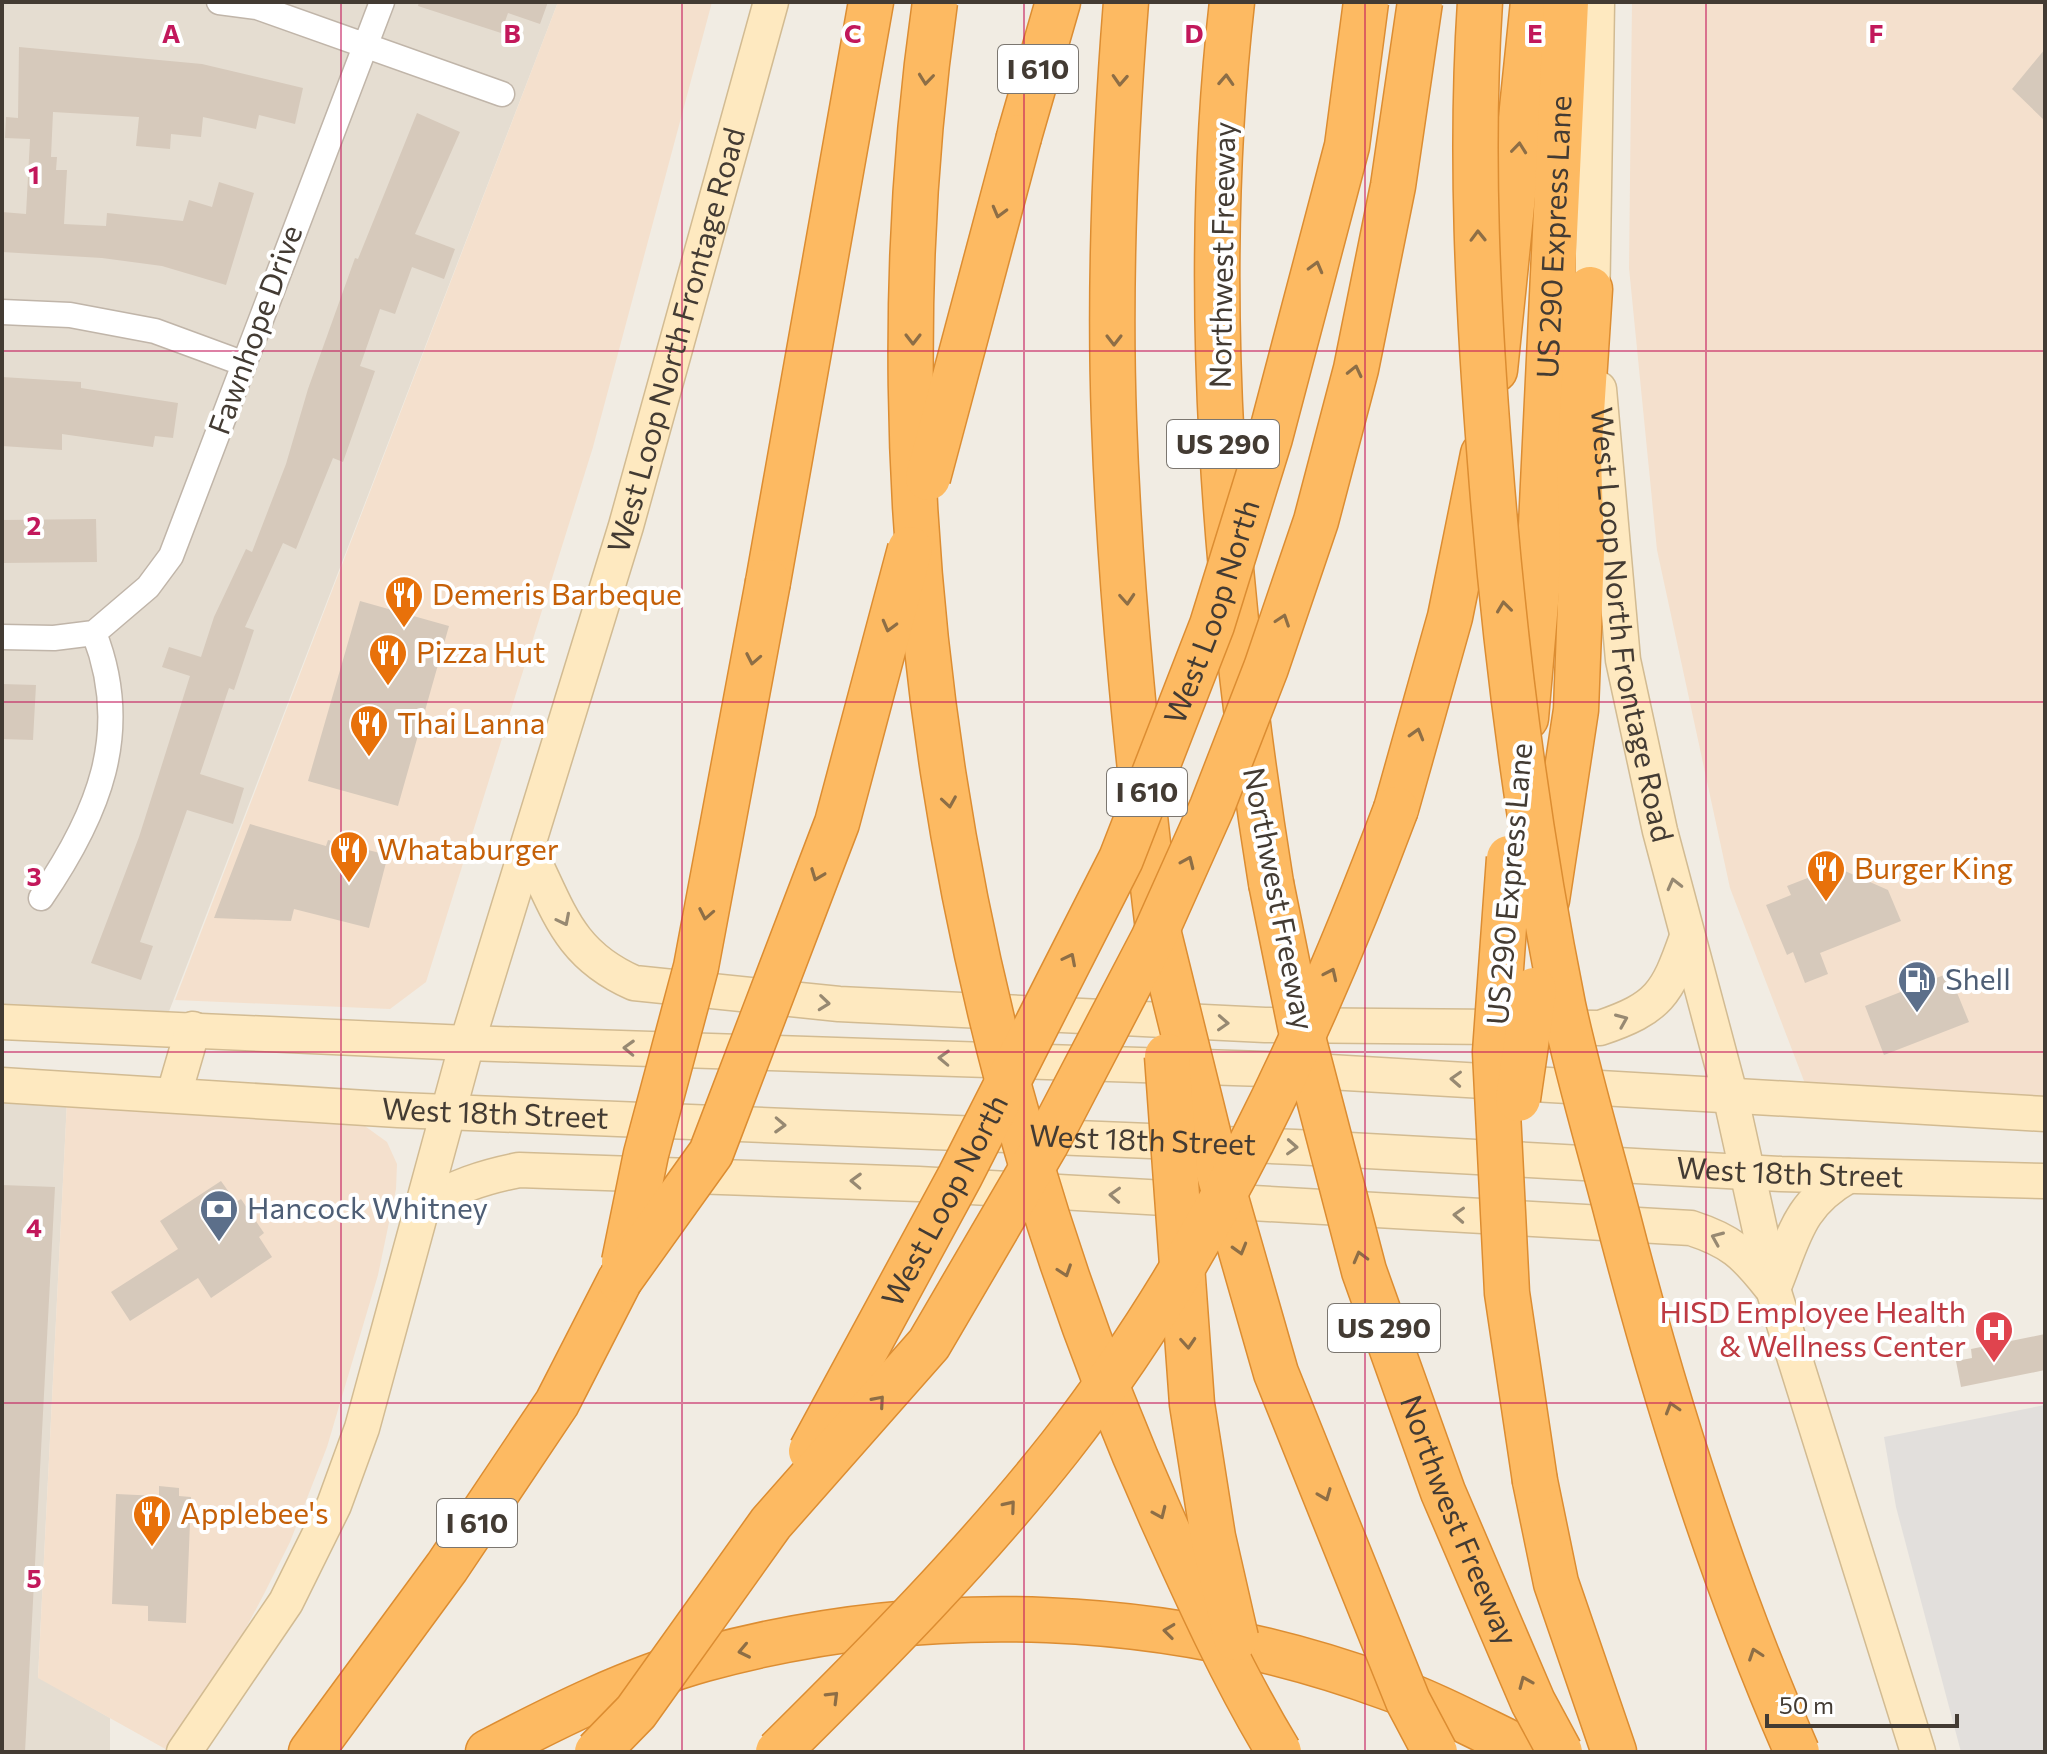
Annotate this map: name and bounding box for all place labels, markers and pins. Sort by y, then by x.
restaurant icon: Demeris Barbeque [383,574,425,629]
place label: Demeris Barbeque [432,574,682,611]
restaurant icon: Pizza Hut [367,632,409,687]
place label: Pizza Hut [416,632,545,669]
restaurant icon: Thai Lanna [348,703,390,758]
place label: Thai Lanna [397,703,546,740]
restaurant icon: Whataburger [328,829,370,884]
place label: Whataburger [377,829,559,866]
restaurant icon: Burger King [1805,848,1847,903]
place label: Burger King [1854,848,2013,885]
fuel station icon: Shell [1896,959,1938,1014]
place label: Shell [1945,959,2011,996]
bank icon: Hancock Whitney [198,1188,240,1243]
place label: Hancock Whitney [247,1188,488,1225]
place label: HISD Employee Health & Wellness Center [1659,1292,1966,1363]
hospital icon: HISD Employee Health & Wellness Center [1973,1309,2015,1364]
restaurant icon: Applebee's [131,1493,173,1548]
place label: Applebee's [180,1493,329,1530]

